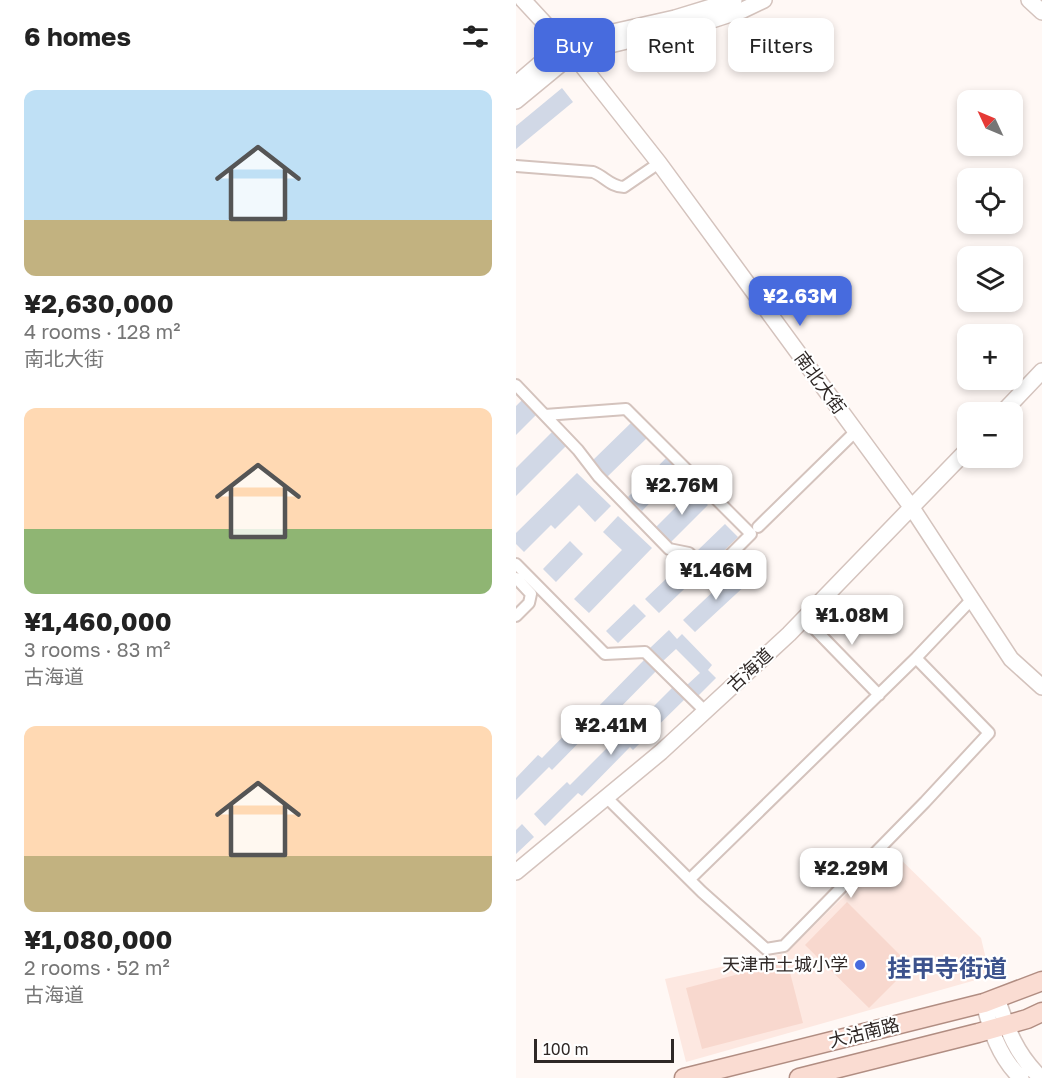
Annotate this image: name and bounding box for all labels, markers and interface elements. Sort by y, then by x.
chip: Buy [534,18,615,72]
chip: Rent [627,18,716,72]
chip: Filters [728,18,834,72]
icon: filters [459,20,492,53]
text: 6 homes [24,21,131,52]
north arrow [957,90,1023,156]
map controls [957,90,1023,468]
icon: home [204,129,312,237]
button: locate [957,168,1023,234]
button: layers [957,246,1023,312]
pin: ¥2.63M [751,276,849,327]
text: ¥2.63M [763,283,837,307]
text: ¥2,630,000 [24,288,174,319]
text: 4 rooms · 128 m² [24,319,181,343]
button: + [957,324,1023,390]
text: 南北大街 [24,346,104,370]
street label: 南北大街 [791,347,851,418]
button: − [957,402,1023,468]
icon: home [204,447,312,555]
pin: ¥2.76M [633,465,731,516]
text: ¥2.76M [645,472,719,496]
pin: ¥1.46M [667,550,765,601]
text: ¥1.46M [680,557,752,581]
pin: ¥1.08M [803,595,901,646]
text: ¥1.08M [815,602,889,626]
text: ¥1,460,000 [24,606,172,637]
text: 3 rooms · 83 m² [24,637,170,661]
street label: 古海道 [722,643,777,696]
text: 古海道 [24,664,84,688]
pin: ¥2.41M [562,705,660,756]
text: ¥2.41M [575,712,647,736]
icon: home [204,765,312,873]
pin: ¥2.29M [802,848,900,899]
text: ¥2.29M [814,855,888,879]
text: ¥1,080,000 [24,924,172,955]
place label: 天津市土城小学 [722,953,848,975]
district label: 挂甲寺街道 [887,953,1007,982]
text: 2 rooms · 52 m² [24,955,170,979]
marker: 天津市土城小学 [853,958,867,972]
text: 古海道 [24,982,84,1006]
street label: 大沽南路 [826,1013,901,1051]
scale bar [534,1036,674,1064]
text: 100 m [543,1039,589,1059]

